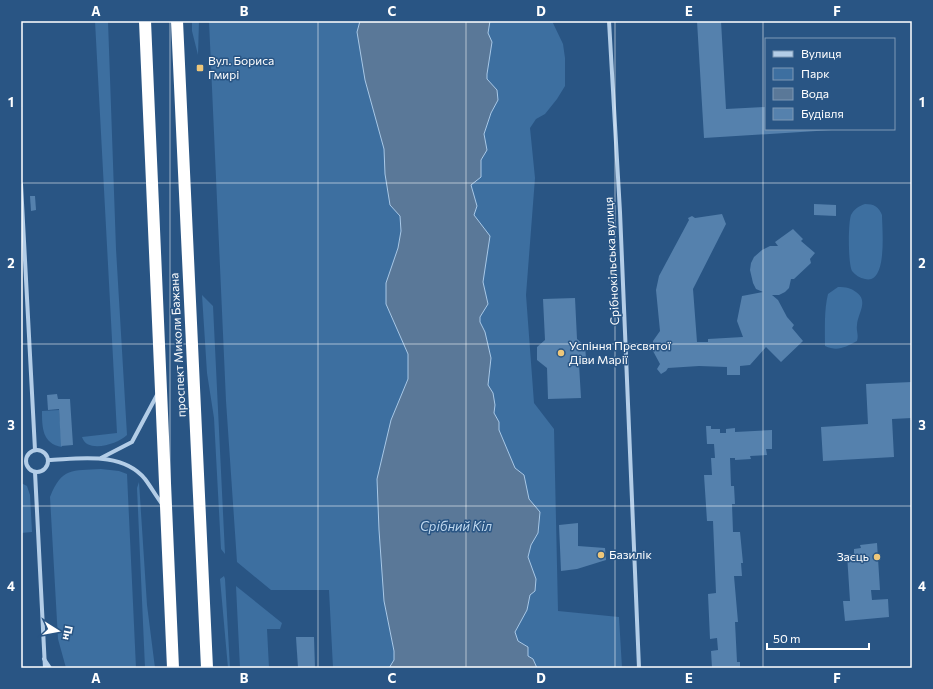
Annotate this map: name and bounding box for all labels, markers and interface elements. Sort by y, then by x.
text: A [91,3,101,19]
text: B [240,3,249,19]
text: C [388,3,397,19]
text: D [536,3,546,19]
text: E [685,3,693,19]
text: F [833,3,841,19]
legend [765,38,895,130]
text: Вулиця [801,46,842,60]
place label: Вул. Бориса Гмирі [208,53,274,81]
marker: Вул. Бориса Гмирі [195,63,205,73]
text: Парк [801,66,830,80]
text: Вода [801,86,829,100]
text: 1 [8,94,14,110]
text: 1 [919,94,925,110]
text: Будівля [801,106,844,120]
street label: Срібнокільська вулиця [601,197,621,326]
text: 2 [7,255,15,271]
text: 2 [918,255,926,271]
street label: проспект Миколи Бажана [166,272,188,418]
place label: Успіння Пресвятої Діви Марії [569,338,672,366]
marker: Успіння Пресвятої Діви Марії [556,348,566,358]
text: 3 [7,417,15,433]
text: 3 [918,417,926,433]
water label: Срібний Кіл [420,518,493,534]
place label: Базилік [609,547,652,561]
place label: Заєць [837,549,869,563]
marker: Базилік [596,550,606,560]
marker: Заєць [872,552,882,562]
text: 4 [7,578,15,594]
text: 4 [918,578,926,594]
north arrow [38,611,78,651]
text: Пн [61,625,76,641]
scale bar [767,625,869,651]
text: 50 m [773,631,801,645]
text: A [91,670,101,686]
text: B [240,670,249,686]
text: C [388,670,397,686]
text: D [536,670,546,686]
text: E [685,670,693,686]
text: F [833,670,841,686]

